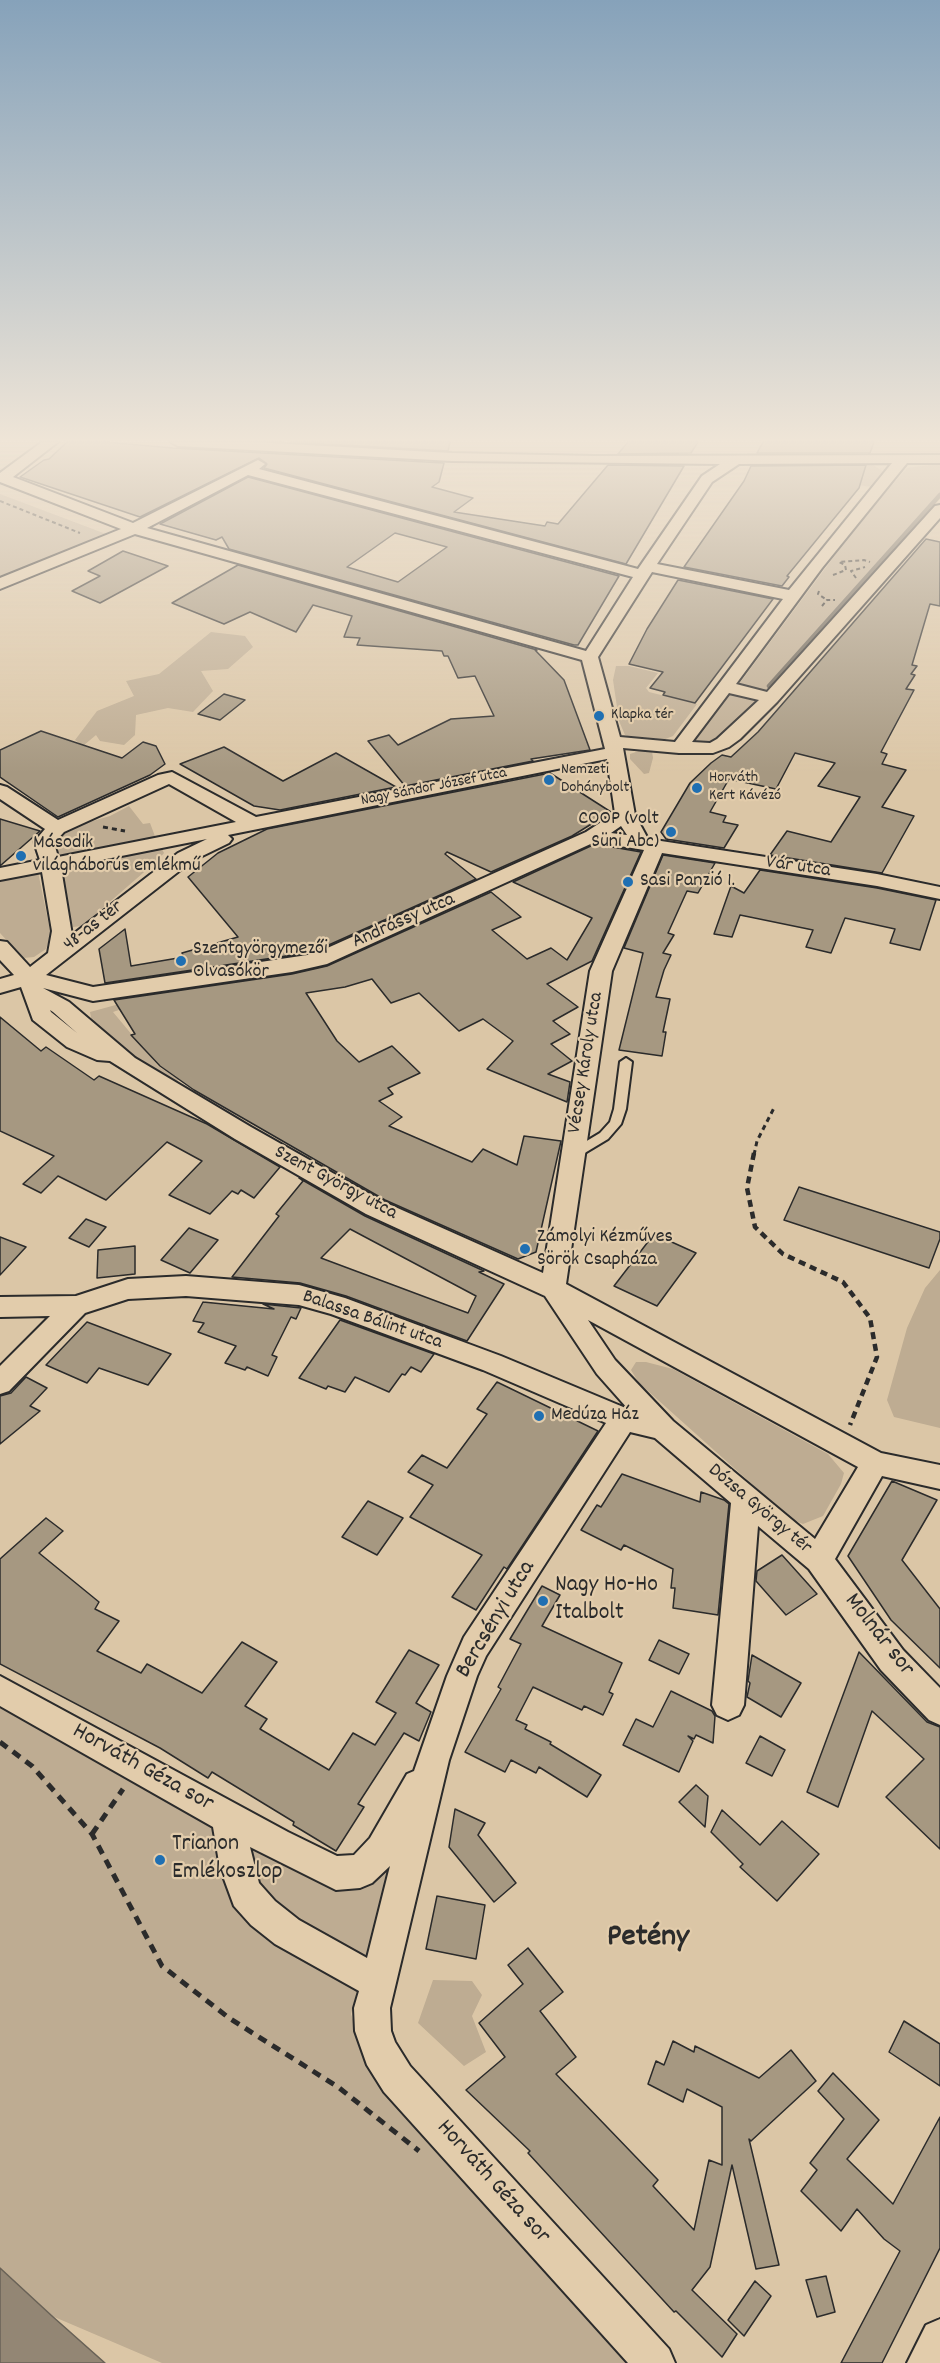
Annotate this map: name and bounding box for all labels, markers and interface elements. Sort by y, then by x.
place label: Klapka tér [611,706,674,726]
marker: Klapka tér [592,709,606,723]
place label: Nemzeti Dohánybolt [561,761,629,799]
street label: Nagy Sándor József utca [360,764,508,812]
place label: Horváth Kert Kávézó [709,769,781,807]
marker: Nemzeti Dohánybolt [542,773,556,787]
marker: Horváth Kert Kávézó [690,781,704,795]
place label: COOP (volt Süni Abc) [578,808,659,855]
marker: COOP (volt Süni Abc) [664,825,678,839]
place label: Második világháborús emlékmű [33,832,201,879]
marker: Második világháborús emlékmű [14,849,28,863]
street label: Vár utca [764,852,832,884]
place label: Sasi Panzió 1. [640,870,735,894]
marker: Sasi Panzió 1. [621,875,635,889]
street label: Andrássy utca [349,889,459,955]
street label: 48-as tér [59,896,129,958]
place label: Szentgyörgymezői Olvasókör [193,938,328,985]
marker: Szentgyörgymezői Olvasókör [174,954,188,968]
street label: Vécsey Károly utca [564,991,610,1135]
street label: Szent György utca [269,1142,401,1226]
place label: Zámolyi Kézműves Sörök Csapháza [537,1226,673,1273]
marker: Zámolyi Kézműves Sörök Csapháza [518,1242,532,1256]
street label: Balassa Bálint utca [299,1286,445,1356]
place label: Medúza Ház [551,1404,639,1428]
marker: Medúza Ház [532,1409,546,1423]
street label: Dózsa György tér [702,1459,816,1561]
street label: Bercsényi utca [451,1556,543,1684]
place label: Nagy Ho-Ho Italbolt [555,1573,658,1629]
street label: Molnár sor [837,1589,919,1683]
marker: Nagy Ho-Ho Italbolt [536,1594,550,1608]
street label: Horváth Géza sor [66,1718,218,1820]
place label: Trianon Emlékoszlop [172,1832,283,1888]
marker: Trianon Emlékoszlop [153,1853,167,1867]
district label: Petény [607,1921,689,1959]
street label: Horváth Géza sor [429,2115,555,2251]

